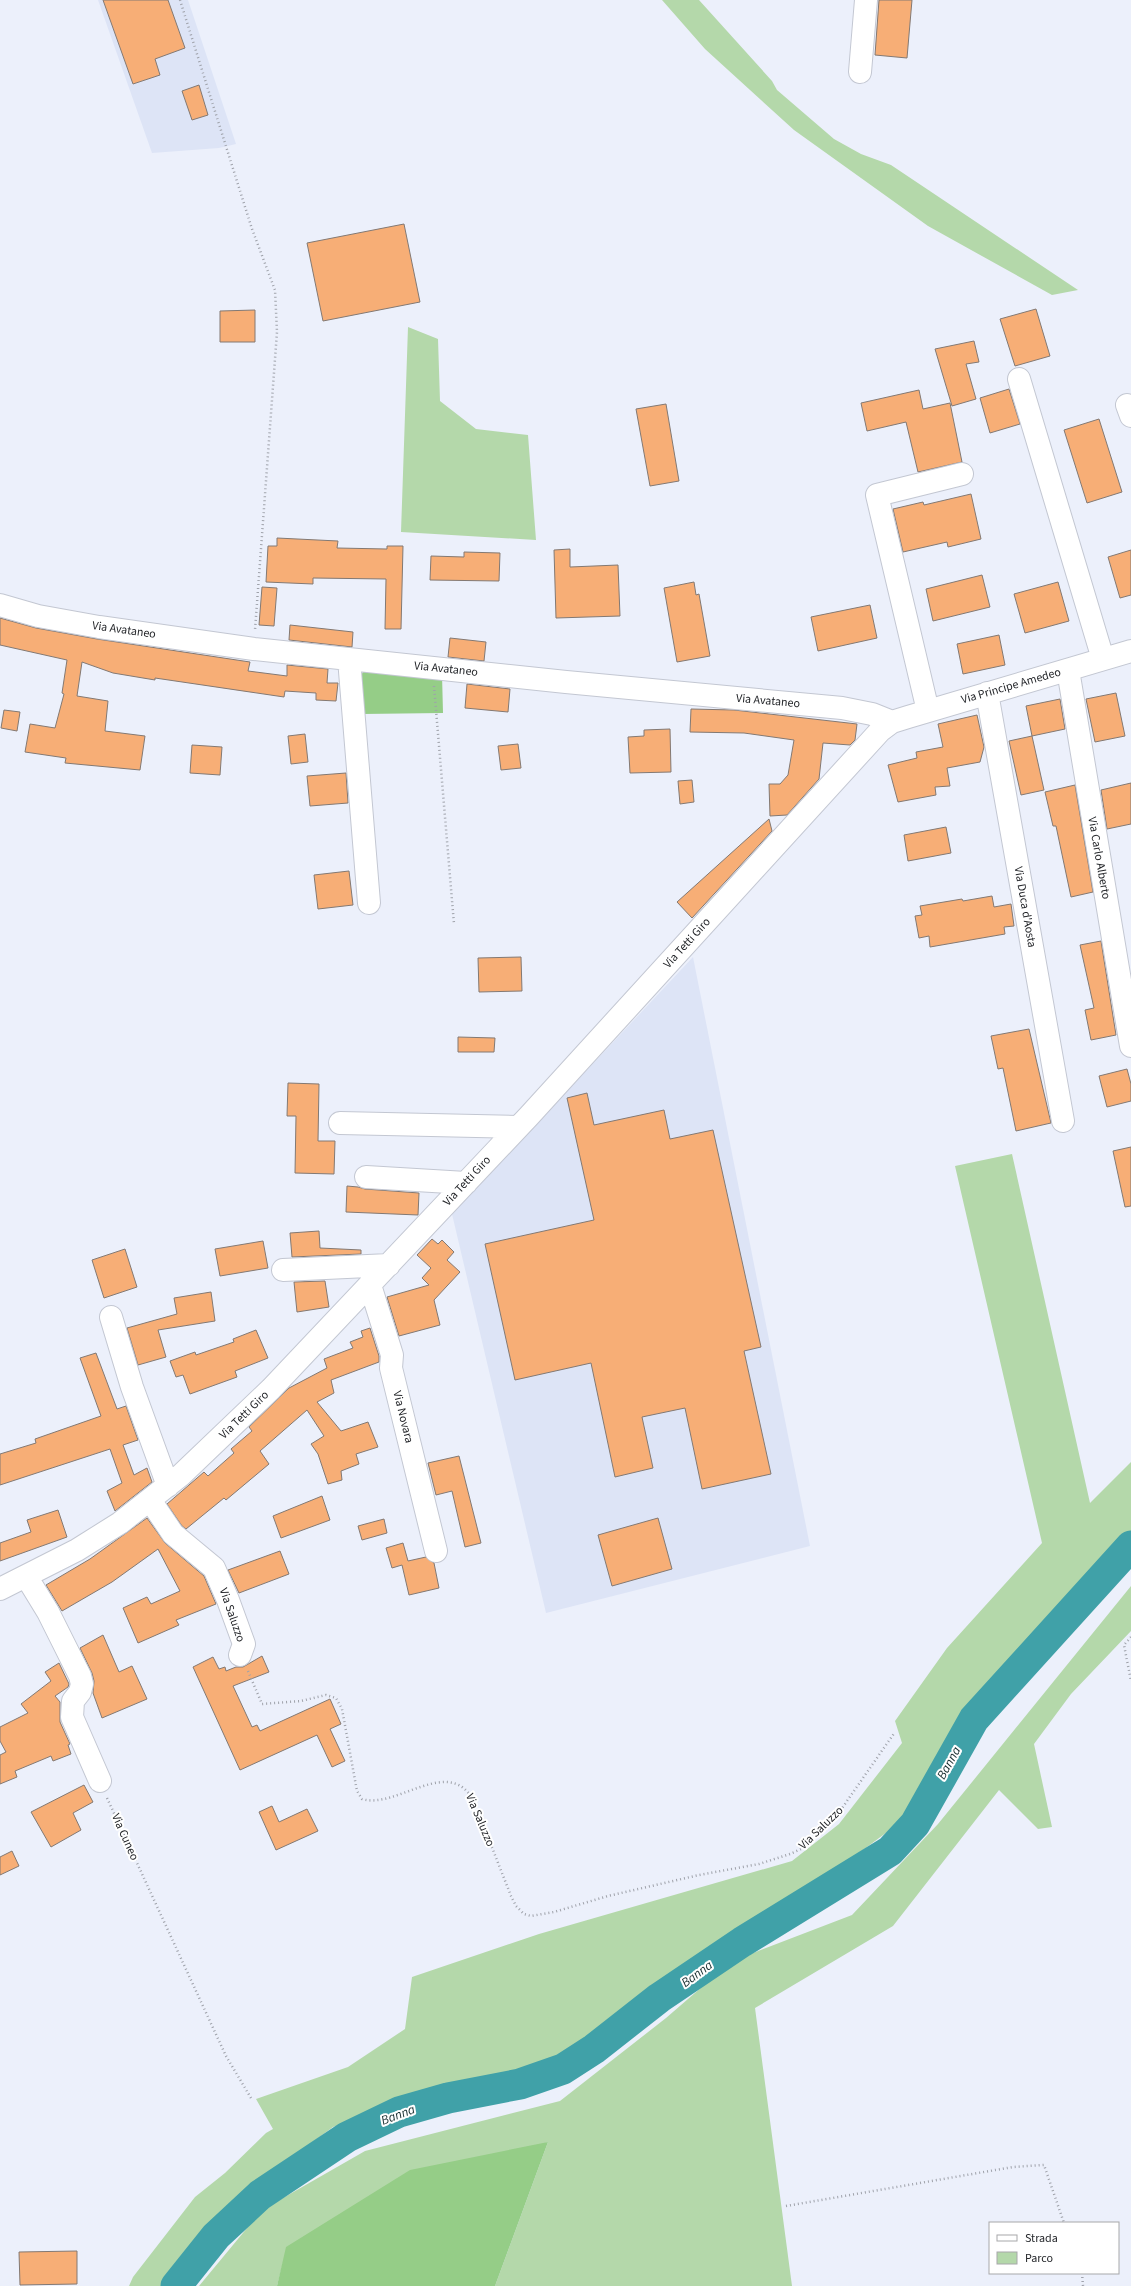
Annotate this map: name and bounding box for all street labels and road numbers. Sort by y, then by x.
street label: Via Avataneo [91,617,157,643]
street label: Via Avataneo [413,657,479,681]
street label: Via Principe Amedeo [959,664,1063,708]
street label: Via Avataneo [735,690,801,712]
street label: Via Carlo Alberto [1083,815,1115,901]
street label: Via Duca d'Aosta [1010,865,1040,949]
street label: Via Tetti Giro [660,914,714,972]
street label: Via Tetti Giro [439,1152,495,1210]
street label: Via Tetti Giro [215,1387,273,1443]
street label: Via Novara [388,1389,418,1445]
street label: Via Saluzzo [215,1586,249,1644]
street label: Via Saluzzo [461,1791,499,1849]
street label: Via Saluzzo [795,1802,847,1854]
street label: Via Cuneo [107,1811,143,1863]

